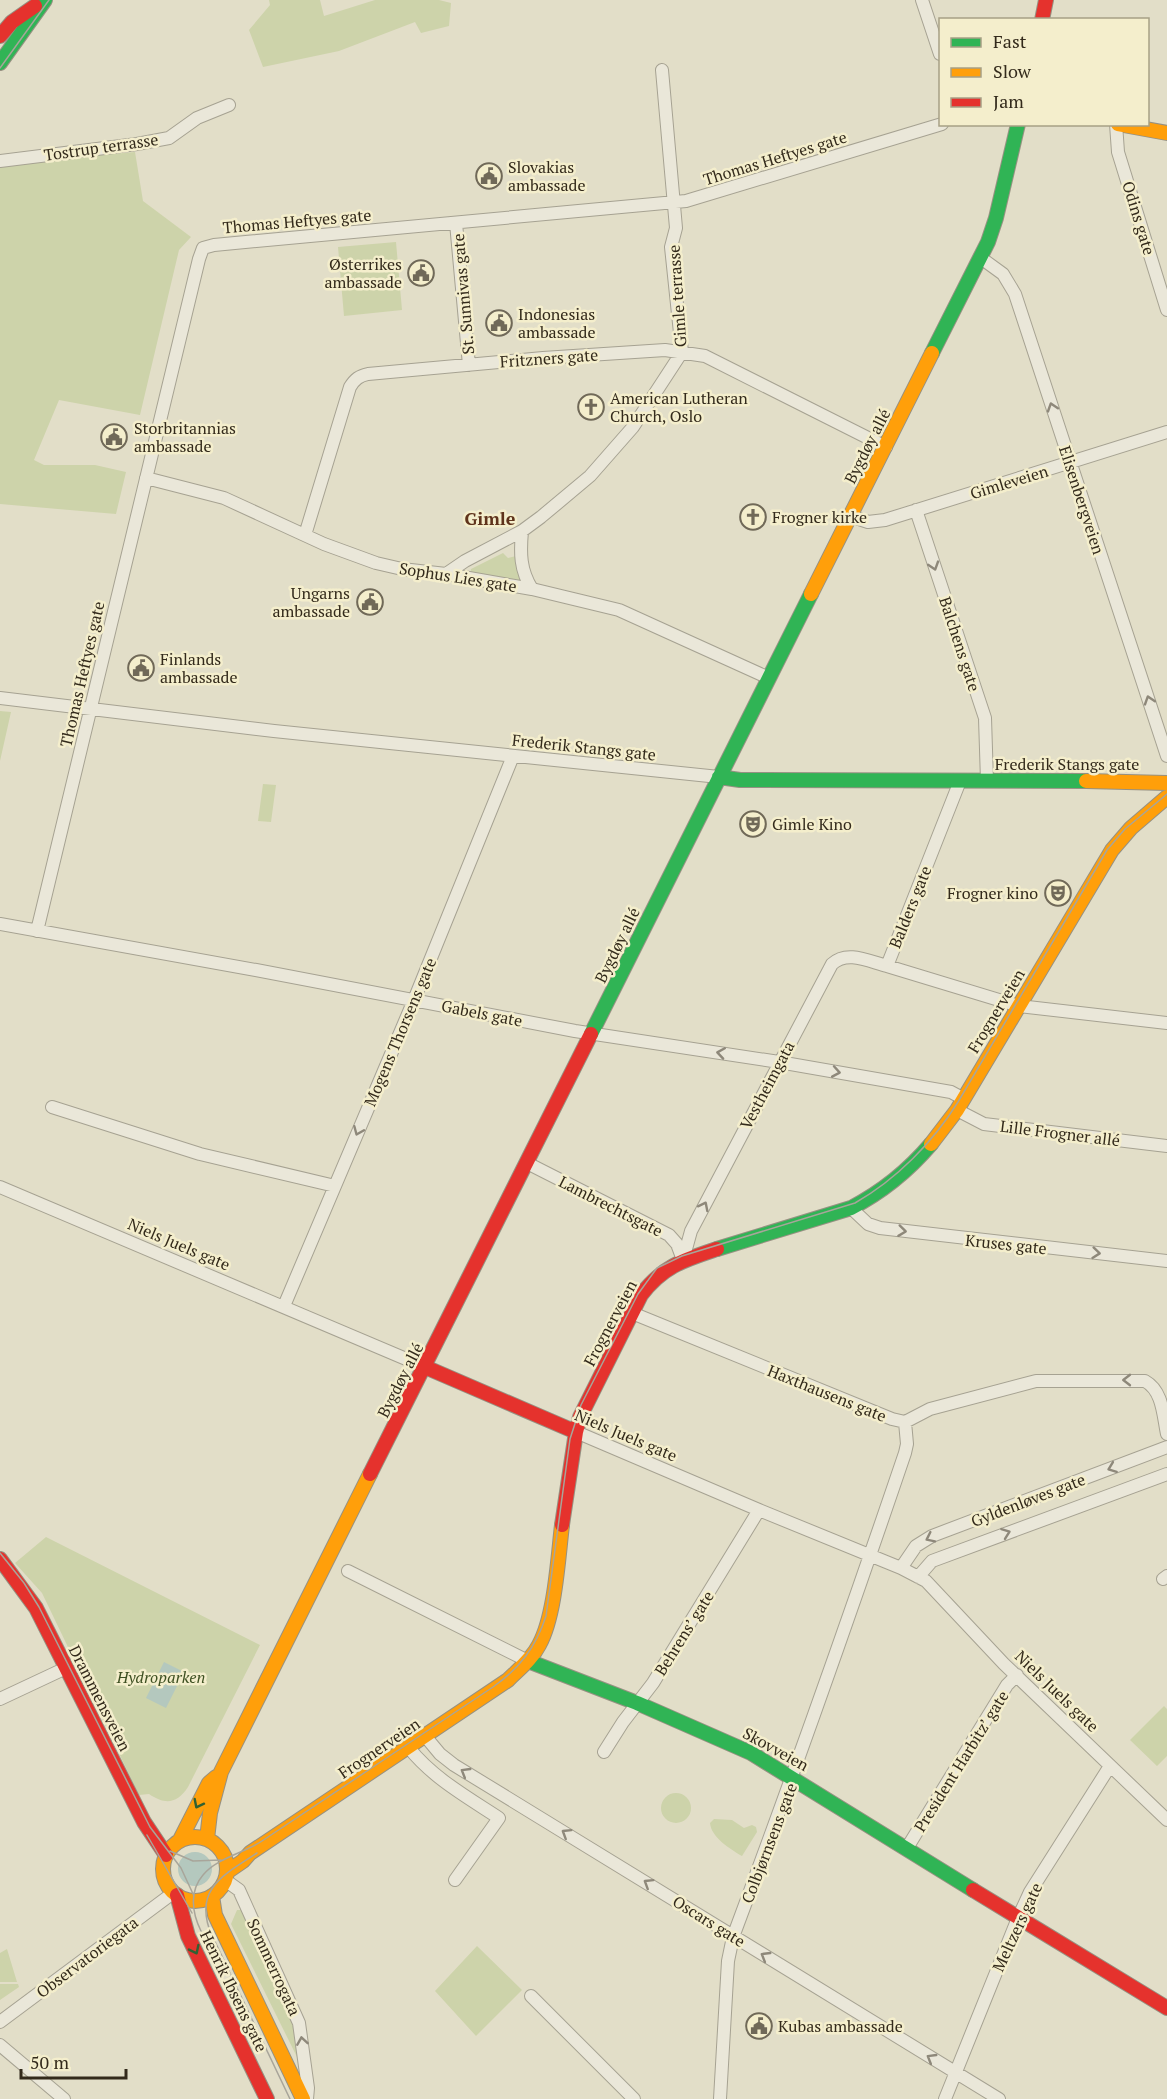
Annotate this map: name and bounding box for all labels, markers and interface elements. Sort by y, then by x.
legend [939,18,1149,126]
text: Fast [993,29,1027,53]
text: Slow [993,59,1032,83]
text: Jam [993,89,1024,113]
street label: Thomas Heftyes gate [701,126,849,190]
street label: Tostrup terrasse [42,128,160,166]
place label: Slovakias ambassade [508,156,586,196]
public building icon: Slovakias ambassade [474,161,504,191]
street label: Odins gate [1117,178,1161,258]
street label: Thomas Heftyes gate [222,204,372,238]
street label: St. Sunnivas gate [447,233,479,355]
street label: Gimle terrasse [662,244,692,348]
place label: Østerrikes ambassade [324,253,402,293]
public building icon: Østerrikes ambassade [406,258,436,288]
place label: Indonesias ambassade [518,303,596,343]
public building icon: Indonesias ambassade [484,308,514,338]
street label: Fritzners gate [499,344,599,372]
place label: American Lutheran Church, Oslo [610,387,748,427]
church icon: American Lutheran Church, Oslo [576,392,606,422]
one-way arrow [1047,402,1059,413]
street label: Bygdøy allé [839,405,895,487]
place label: Storbritannias ambassade [134,417,236,457]
public building icon: Storbritannias ambassade [99,422,129,452]
street label: Elisenbergveien [1054,443,1110,558]
street label: Gimleveien [967,460,1051,504]
church icon: Frogner kirke [738,502,768,532]
district label: Gimle [464,506,516,530]
place label: Frogner kirke [772,506,867,528]
street label: Sophus Lies gate [398,557,518,597]
one-way arrow [927,560,940,571]
place label: Ungarns ambassade [272,582,350,622]
public building icon: Ungarns ambassade [355,587,385,617]
street label: Balchens gate [934,594,986,694]
street label: Thomas Heftyes gate [55,599,109,749]
place label: Finlands ambassade [160,648,238,688]
public building icon: Finlands ambassade [126,653,156,683]
one-way arrow [1143,695,1156,706]
street label: Frederik Stangs gate [511,728,657,766]
street label: Frederik Stangs gate [995,753,1139,775]
theatre icon: Gimle Kino [738,809,768,839]
place label: Gimle Kino [772,813,852,835]
street label: Balders gate [883,862,937,952]
theatre icon: Frogner kino [1043,878,1073,908]
place label: Frogner kino [947,882,1038,904]
street label: Bygdøy allé [589,904,645,986]
street label: Mogens Thorsens gate [359,954,441,1110]
street label: Frognerveien [962,964,1030,1057]
street label: Gabels gate [440,994,524,1032]
street label: Vestheimgata [735,1037,799,1133]
one-way arrow [716,1048,725,1060]
one-way arrow [831,1065,841,1078]
street label: Lille Frogner allé [999,1115,1121,1151]
one-way arrow [353,1125,365,1136]
street label: Lambrechtsgate [555,1170,667,1242]
one-way arrow [697,1201,709,1212]
street label: Niels Juels gate [125,1213,233,1275]
one-way arrow [898,1225,907,1237]
street label: Kruses gate [964,1229,1048,1259]
one-way arrow [1091,1247,1101,1259]
street label: Frognerveien [578,1276,642,1370]
street label: Bygdøy allé [372,1339,428,1421]
street label: Haxthausens gate [764,1359,890,1427]
one-way arrow [1122,1374,1131,1386]
street label: Niels Juels gate [572,1404,680,1466]
one-way arrow [1107,1460,1118,1473]
street label: Gyldenløves gate [968,1468,1088,1532]
one-way arrow [1000,1528,1011,1540]
one-way arrow [926,1530,937,1542]
street label: Behrens’ gate [649,1586,719,1680]
street label: Drammensveien [64,1641,136,1755]
street label: Niels Juels gate [1010,1645,1104,1737]
park label: Hydroparken [116,1666,205,1688]
street label: President Harbitz’ gate [909,1686,1013,1836]
street label: Frognerveien [334,1712,425,1783]
street label: Skovveien [739,1722,813,1776]
one-way arrow [461,1767,471,1779]
street label: Colbjørnsens gate [736,1780,802,1906]
one-way arrow [194,1798,205,1808]
one-way arrow [562,1828,572,1840]
one-way arrow [644,1879,654,1891]
street label: Meltzers gate [987,1879,1047,1975]
street label: Oscars gate [669,1890,749,1952]
street label: Observatoriegata [31,1911,143,2003]
street label: Sommerrogata [242,1915,306,2019]
street label: Henrik Ibsens gate [195,1927,273,2055]
one-way arrow [188,1944,200,1955]
one-way arrow [761,1951,771,1963]
public building icon: Kubas ambassade [744,2011,774,2041]
place label: Kubas ambassade [778,2015,903,2037]
one-way arrow [297,2036,309,2046]
scale bar [21,2042,126,2080]
text: 50 m [30,2050,70,2074]
one-way arrow [927,2053,937,2065]

